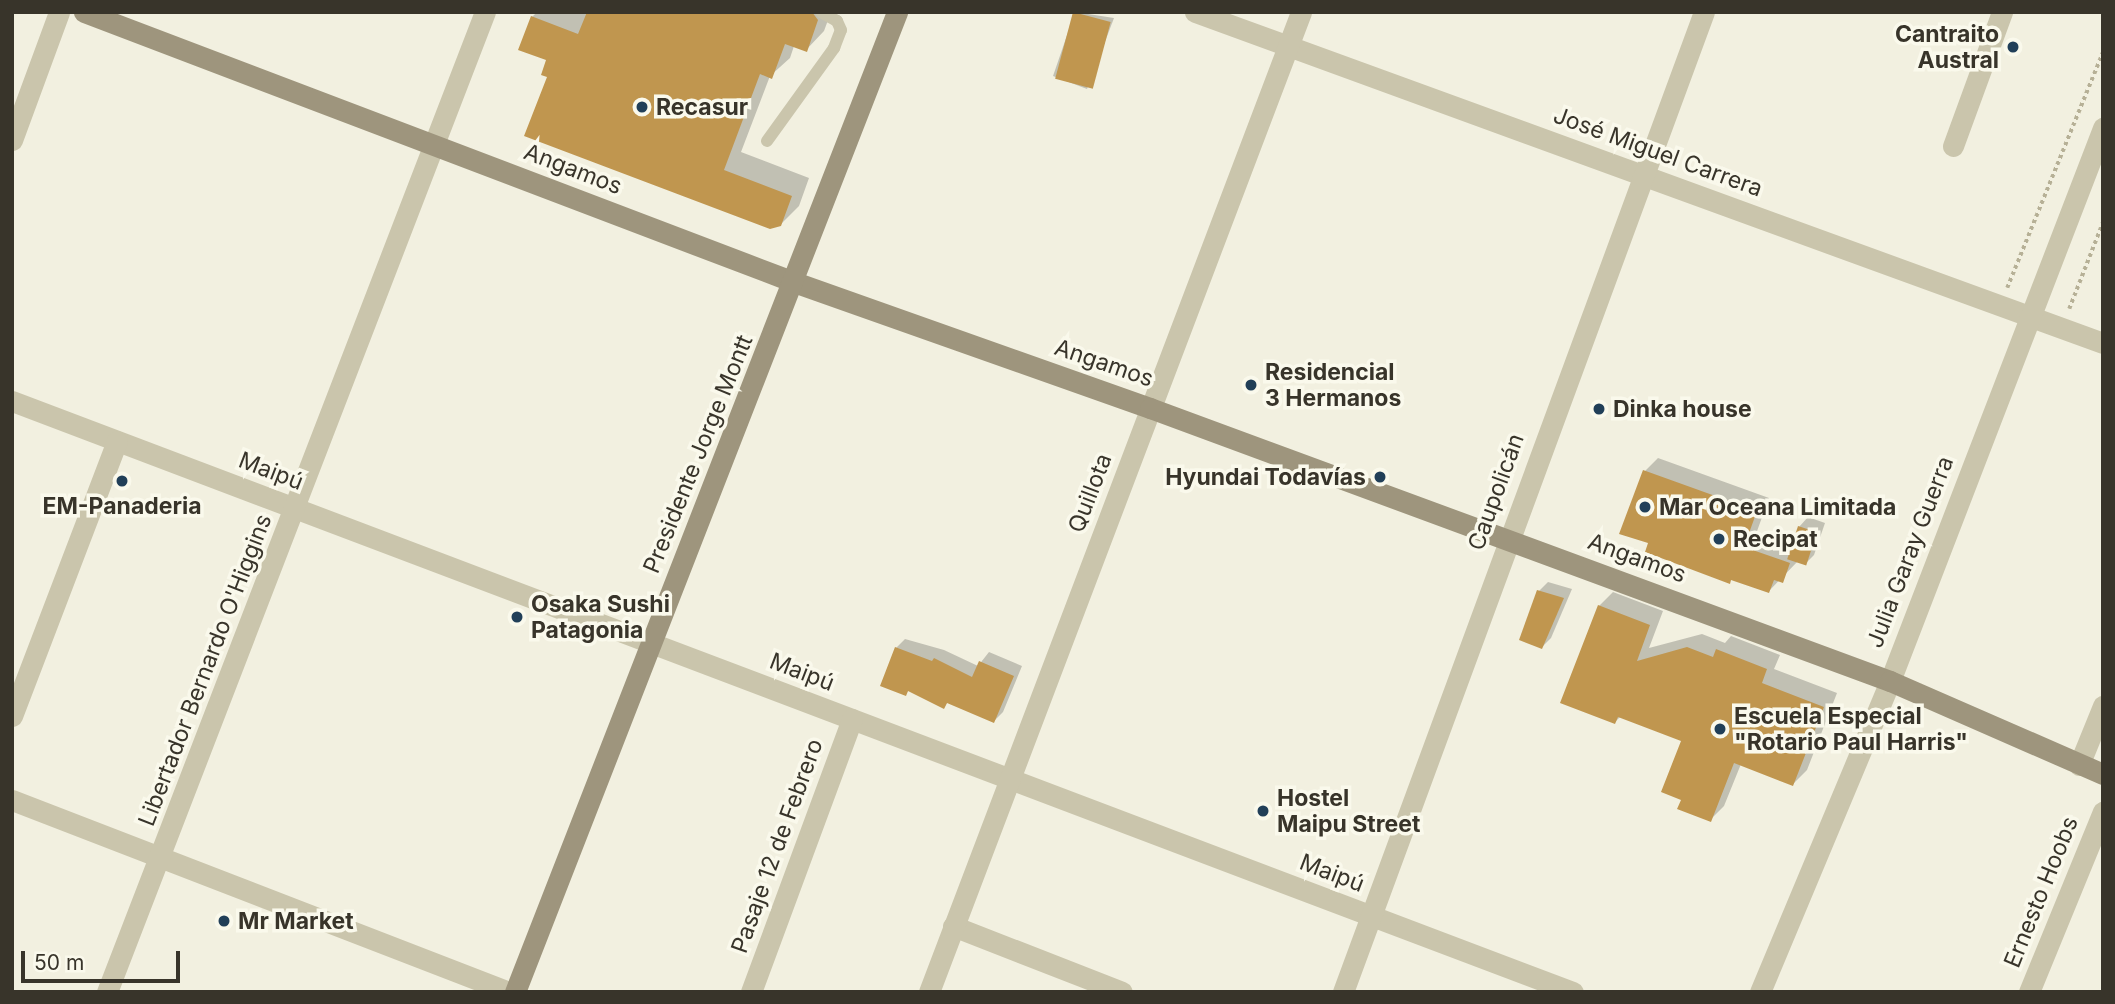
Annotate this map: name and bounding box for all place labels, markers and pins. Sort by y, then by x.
place label: Cantraito Austral [1895,20,1999,74]
marker: Cantraito Austral [2005,39,2021,55]
place label: Recasur [656,93,748,121]
marker: Recasur [634,99,650,115]
place label: Residencial 3 Hermanos [1265,358,1401,412]
marker: Residencial 3 Hermanos [1243,377,1259,393]
place label: Dinka house [1613,395,1752,423]
marker: Dinka house [1591,401,1607,417]
place label: Hyundai Todavías [1165,463,1366,491]
marker: Hyundai Todavías [1372,469,1388,485]
marker: EM-Panaderia [114,473,130,489]
place label: EM-Panaderia [42,492,202,520]
place label: Mar Oceana Limitada [1659,493,1896,521]
marker: Mar Oceana Limitada [1637,499,1653,515]
place label: Recipat [1733,525,1818,553]
marker: Recipat [1711,531,1727,547]
place label: Osaka Sushi Patagonia [531,590,670,644]
marker: Osaka Sushi Patagonia [509,609,525,625]
place label: Escuela Especial "Rotario Paul Harris" [1734,702,1968,756]
marker: Escuela Especial "Rotario Paul Harris" [1712,721,1728,737]
place label: Hostel Maipu Street [1277,784,1420,838]
marker: Hostel Maipu Street [1255,803,1271,819]
place label: Mr Market [238,907,354,935]
marker: Mr Market [216,913,232,929]

